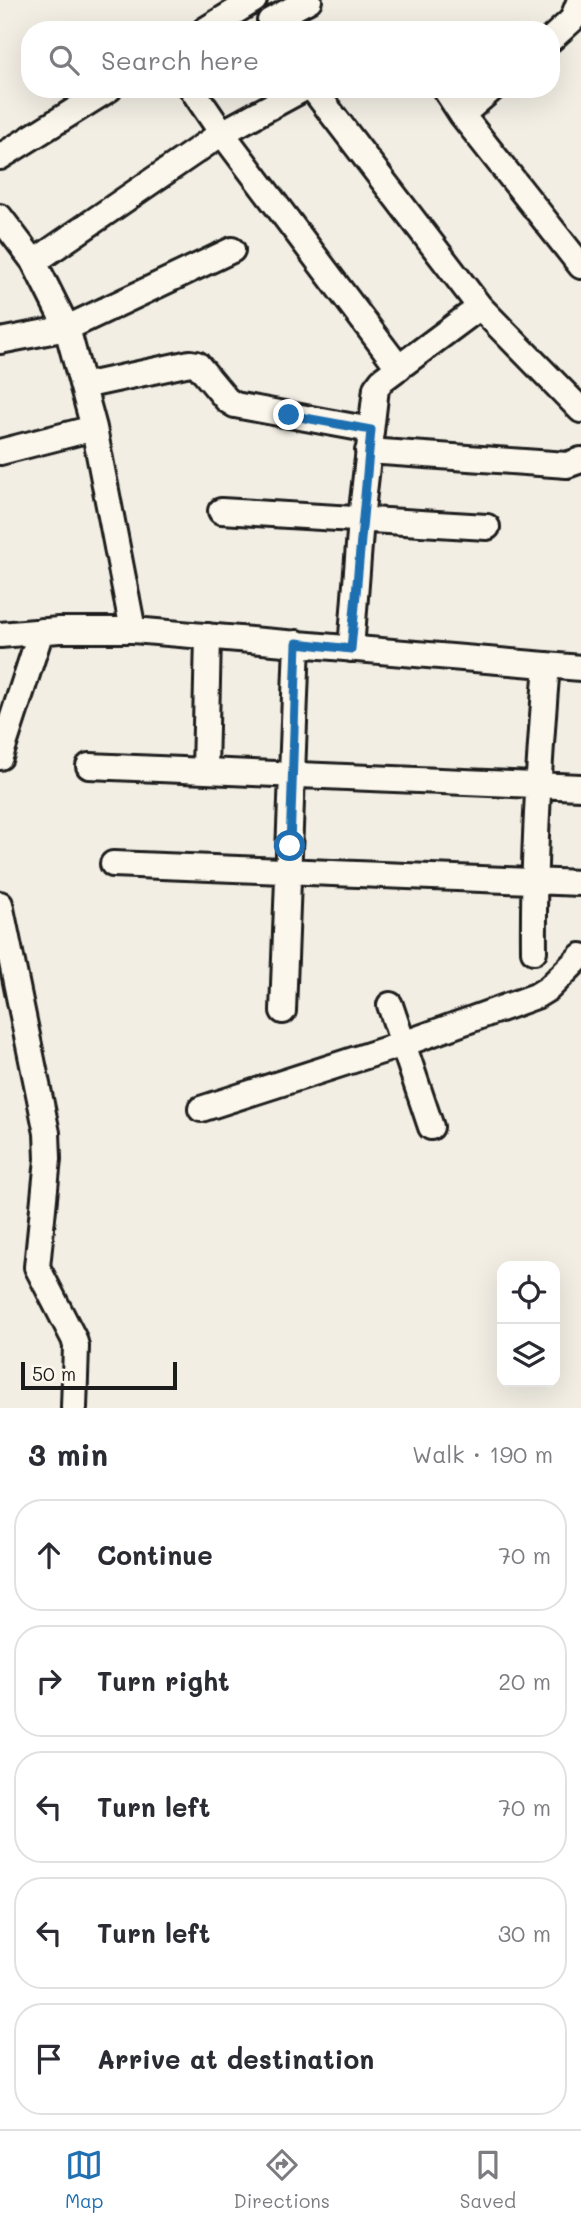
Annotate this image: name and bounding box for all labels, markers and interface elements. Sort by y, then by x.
search box [21,21,560,98]
icon: search [45,41,83,79]
text: Search here [101,43,259,77]
route end [273,399,304,430]
route start [274,830,305,861]
map controls [497,1261,560,1387]
button: locate [497,1261,560,1324]
button: layers [497,1324,560,1387]
scale bar [21,1359,177,1391]
text: 50 m [32,1361,76,1386]
text: 3 min [28,1434,108,1474]
text: Walk · 190 m [412,1439,553,1469]
icon: ahead [30,1536,68,1574]
text: Continue [97,1538,213,1572]
text: 70 m [498,1540,551,1570]
icon: right [30,1662,68,1700]
text: Turn right [97,1664,230,1698]
text: 20 m [498,1666,551,1696]
icon: left [30,1788,68,1826]
text: Turn left [97,1790,210,1824]
text: 70 m [498,1792,551,1822]
icon: left [30,1914,68,1952]
text: Turn left [97,1916,210,1950]
text: 30 m [498,1918,551,1948]
icon: arrive [30,2040,68,2078]
text: Arrive at destination [97,2042,374,2076]
tab: Map [65,2146,104,2213]
tab: Directions [233,2146,330,2213]
tab: Saved [460,2146,516,2213]

